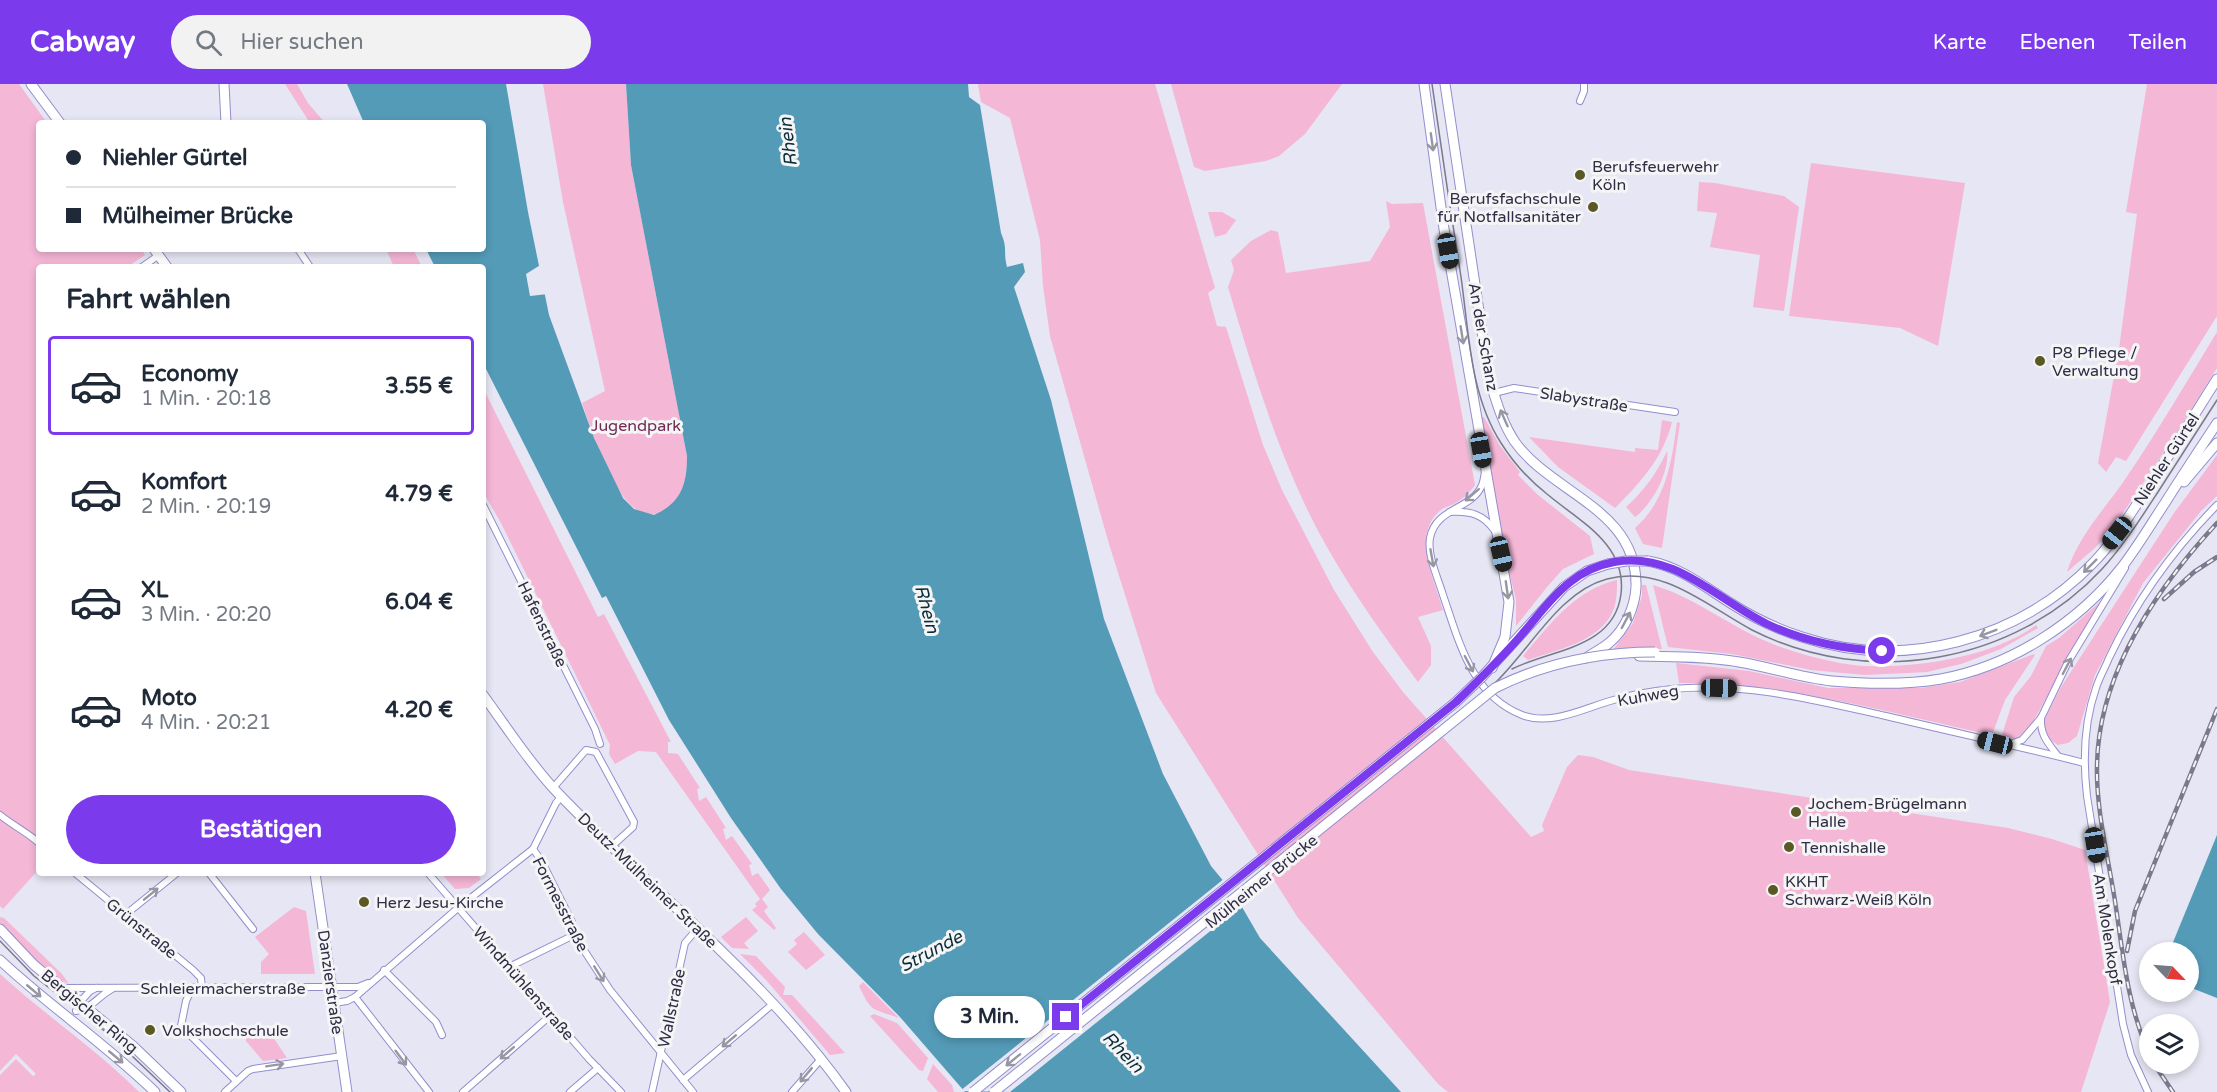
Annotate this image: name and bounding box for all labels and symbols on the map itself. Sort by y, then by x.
water label: Rhein [774,115,802,168]
one-way arrow [1426,132,1437,151]
place label: Berufsfeuerwehr Köln [1592,157,1720,195]
marker: Berufsfeuerwehr Köln [1573,168,1587,182]
place label: Berufsfachschule für Notfallsanitäter [1437,189,1582,227]
marker: Berufsfachschule für Notfallsanitäter [1586,200,1600,214]
car [1436,232,1460,270]
street label: An der Schanz [1464,281,1502,393]
one-way arrow [1457,324,1468,344]
place label: P8 Pflege / Verwaltung [2052,343,2139,381]
marker: P8 Pflege / Verwaltung [2033,354,2047,368]
street label: Slabystraße [1538,383,1629,417]
one-way arrow [1497,410,1509,428]
street label: Niehler Gürtel [2130,410,2204,509]
park label: Jugendpark [591,416,681,436]
car [1469,431,1493,469]
one-way arrow [1465,488,1480,502]
car [2099,513,2135,553]
car [1488,534,1514,574]
one-way arrow [1427,547,1438,567]
one-way arrow [2082,558,2097,573]
street label: Hafenstraße [513,578,571,671]
one-way arrow [1502,579,1513,599]
water label: Rhein [910,582,944,637]
one-way arrow [1621,612,1632,630]
one-way arrow [1979,628,1998,639]
route start [1868,637,1895,664]
one-way arrow [1463,655,1475,672]
one-way arrow [2062,657,2073,675]
car [1701,679,1737,697]
street label: Kuhweg [1616,681,1680,711]
car [1975,730,2015,756]
place label: Jochem-Brügelmann Halle [1808,794,1967,832]
marker: Jochem-Brügelmann Halle [1789,805,1803,819]
street label: Deutz-Mülheimer Straße [573,809,721,953]
car [2083,826,2107,864]
street label: Mülheimer Brücke [1201,830,1322,933]
place label: Tennishalle [1801,838,1886,858]
marker: Tennishalle [1782,840,1796,854]
street label: Formesstraße [528,854,593,955]
place label: KKHT Schwarz-Weiß Köln [1785,872,1932,910]
street label: Am Molenkopf [2088,872,2126,987]
marker: KKHT Schwarz-Weiß Köln [1766,883,1780,897]
one-way arrow [143,887,159,900]
place label: Herz Jesu-Kirche [376,893,504,913]
street label: Grünstraße [102,894,181,963]
marker: Herz Jesu-Kirche [357,895,371,909]
street label: Windmühlenstraße [468,923,578,1045]
water label: Strunde [896,925,967,977]
street label: Danzierstraße [313,929,347,1036]
north arrow [2139,942,2199,1002]
street label: Bergischer Ring [37,965,142,1058]
one-way arrow [594,965,606,982]
street label: Wallstraße [654,967,690,1049]
street label: Schleiermacherstraße [140,979,306,999]
one-way arrow [26,984,42,997]
callout: 3 Min. [934,996,1045,1038]
route end [1052,1003,1079,1030]
place label: Volkshochschule [162,1021,289,1041]
marker: Volkshochschule [143,1023,157,1037]
water label: Rhein [1098,1027,1149,1078]
one-way arrow [722,1034,737,1048]
one-way arrow [500,1046,515,1060]
one-way arrow [108,1050,124,1063]
one-way arrow [394,1050,407,1066]
one-way arrow [1006,1053,1021,1067]
one-way arrow [264,1060,284,1071]
one-way arrow [800,1067,813,1083]

